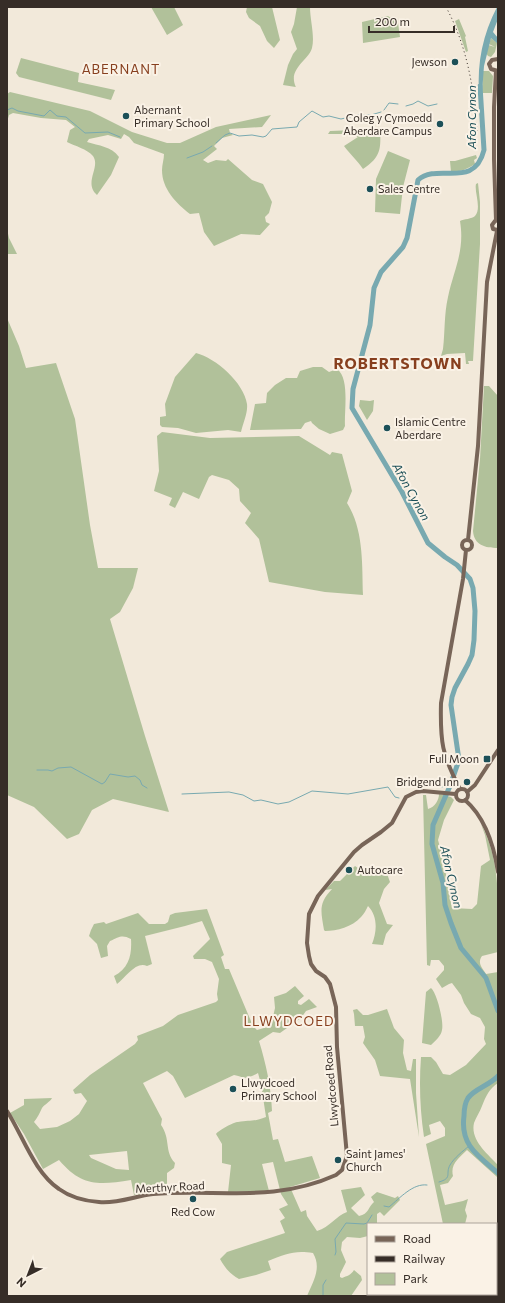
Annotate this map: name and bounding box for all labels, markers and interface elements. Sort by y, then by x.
scale bar [369,8,454,34]
text: 200 m [375,14,410,28]
place label: Jewson [411,55,447,69]
marker: Jewson [450,57,460,67]
district label: ABERNANT [82,61,160,77]
water label: Afon Cynon [464,85,478,150]
place label: Abernant Primary School [134,103,210,129]
marker: Abernant Primary School [121,111,131,121]
place label: Coleg y Cymoedd Aberdare Campus [343,111,432,137]
marker: Coleg y Cymoedd Aberdare Campus [435,119,445,129]
place label: Sales Centre [378,182,440,195]
marker: Sales Centre [365,184,375,194]
district label: ROBERTSTOWN [334,354,462,372]
place label: Islamic Centre Aberdare [395,415,466,441]
marker: Islamic Centre Aberdare [382,423,392,433]
water label: Afon Cynon [390,459,434,523]
place label: Full Moon [429,752,479,765]
marker: Full Moon [482,754,492,764]
place label: Bridgend Inn [396,775,459,788]
marker: Bridgend Inn [462,777,472,787]
water label: Afon Cynon [438,843,466,910]
place label: Autocare [357,863,403,876]
marker: Autocare [344,865,354,875]
district label: LLWYDCOED [244,1013,334,1029]
street label: Llwydcoed Road [320,1045,341,1127]
place label: Llwydcoed Primary School [241,1076,317,1102]
marker: Llwydcoed Primary School [228,1084,238,1094]
place label: Saint James' Church [346,1147,406,1173]
marker: Saint James' Church [333,1155,343,1165]
street label: Merthyr Road [135,1178,205,1195]
marker: Red Cow [188,1194,198,1204]
place label: Red Cow [171,1205,215,1218]
legend [367,1223,497,1295]
text: Road [403,1231,431,1245]
text: Railway [403,1251,445,1265]
north arrow [8,1255,48,1295]
text: Park [403,1271,429,1285]
text: N [14,1275,28,1290]

